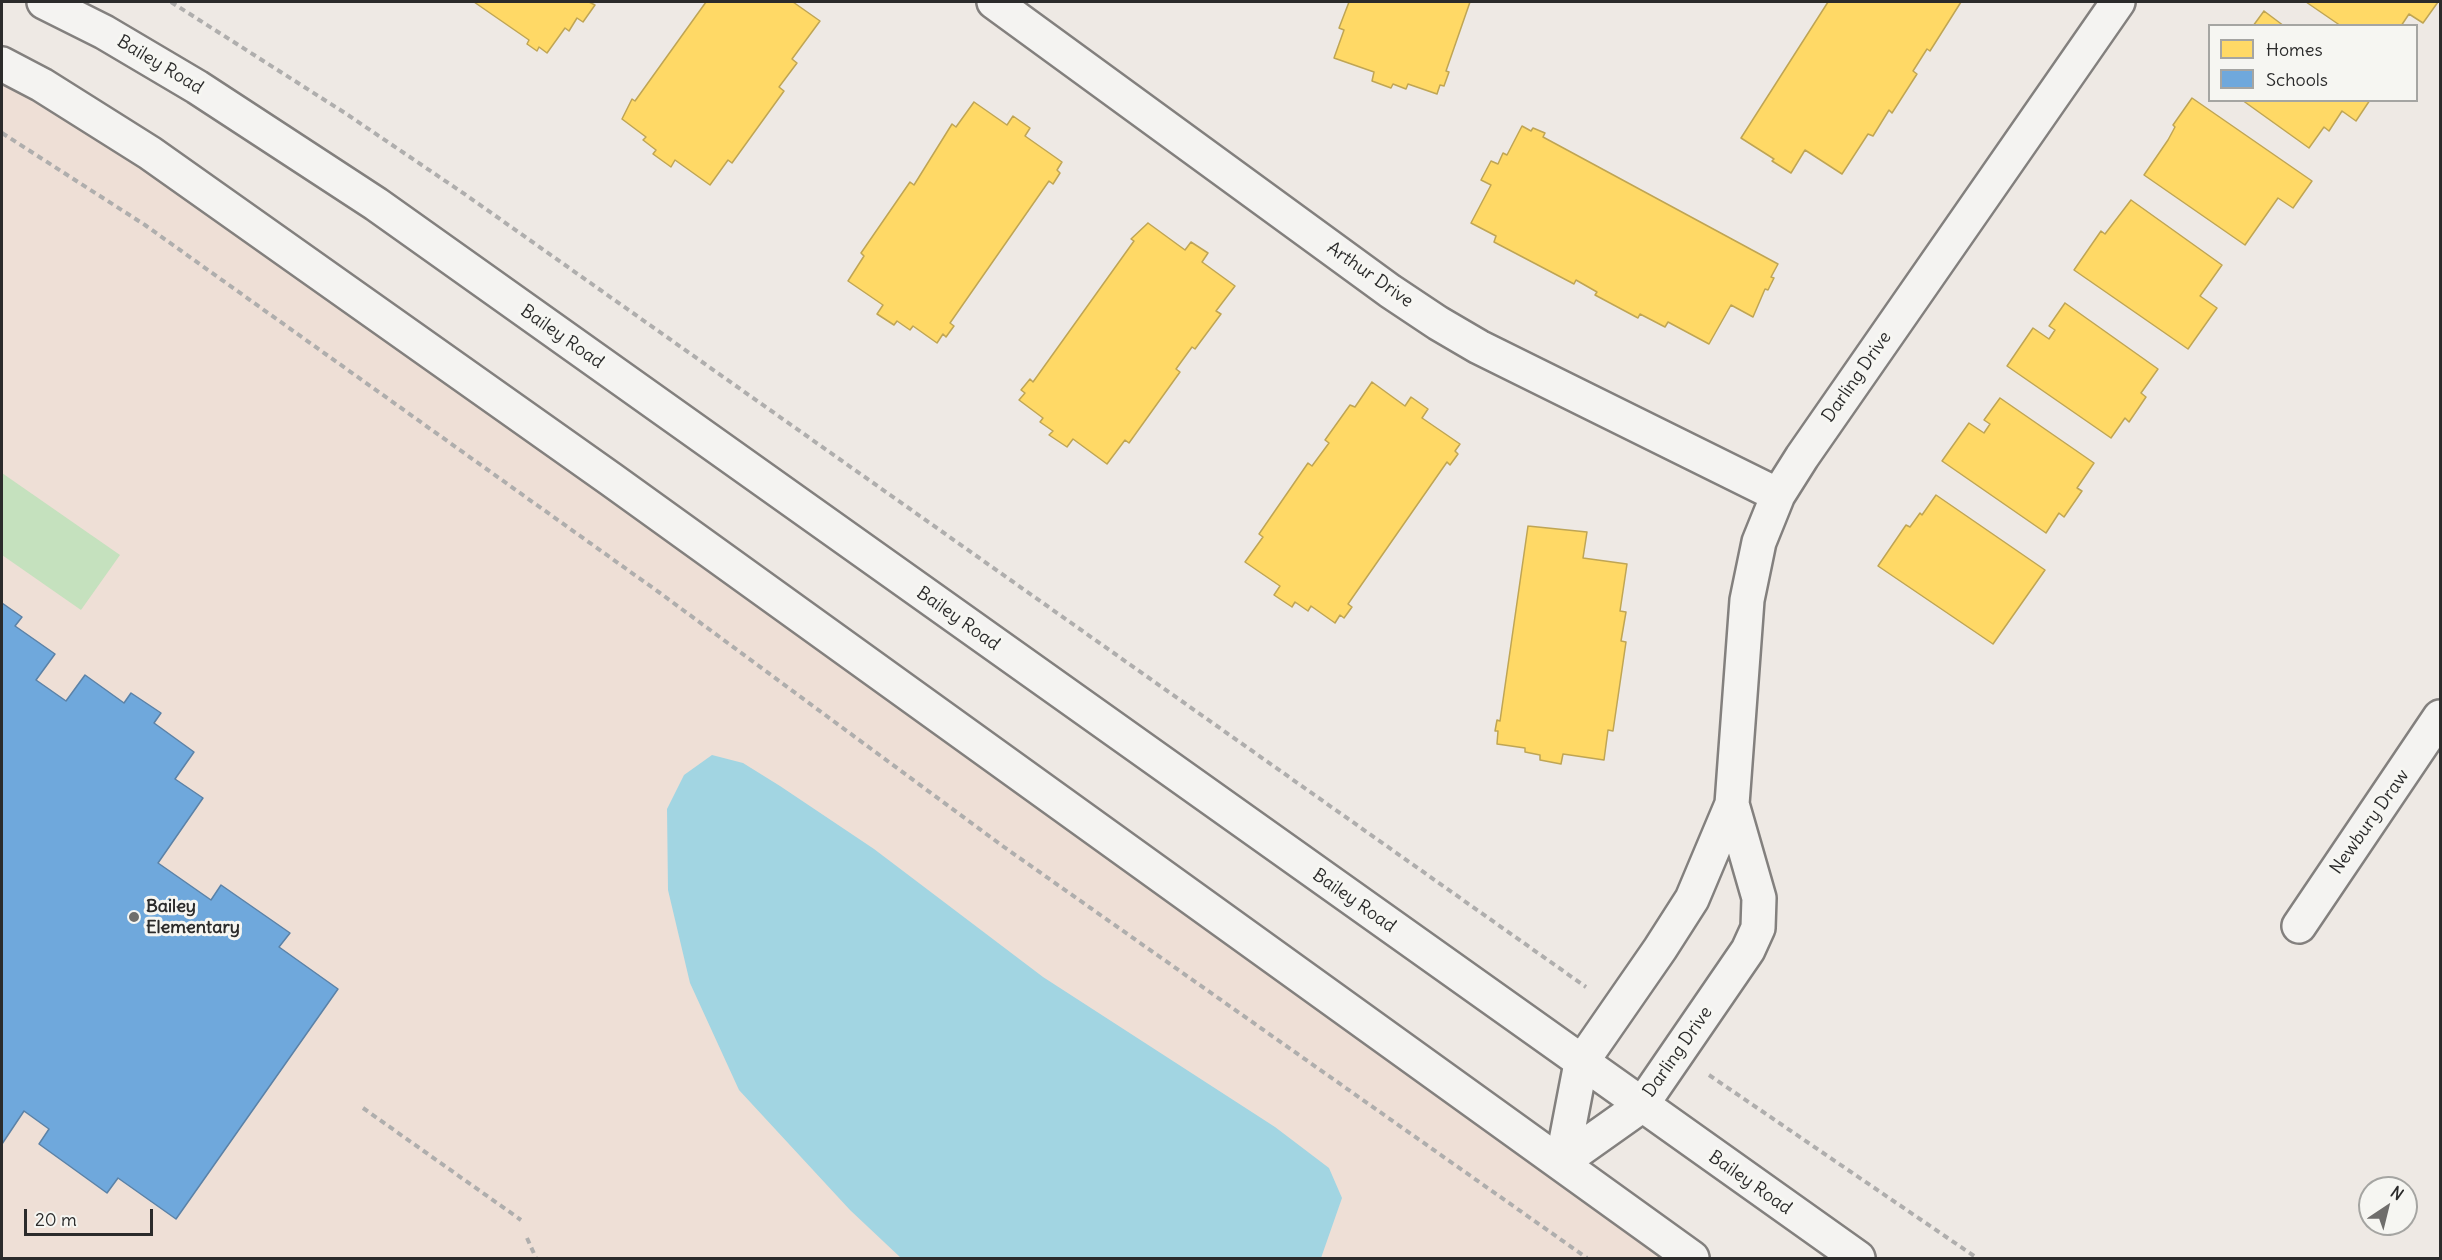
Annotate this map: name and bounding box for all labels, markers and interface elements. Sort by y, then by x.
legend [2208,24,2418,102]
street label: Bailey Road [113,31,207,99]
text: Homes [2266,38,2323,61]
text: Schools [2266,68,2328,91]
street label: Arthur Drive [1323,237,1417,313]
street label: Bailey Road [516,300,608,374]
street label: Darling Drive [1818,327,1896,427]
street label: Bailey Road [912,582,1004,656]
street label: Newbury Draw [2326,766,2414,878]
street label: Bailey Road [1308,864,1400,938]
place label: Bailey Elementary [146,896,240,938]
marker: Bailey Elementary [127,910,141,924]
street label: Darling Drive [1639,1002,1717,1102]
street label: Bailey Road [1704,1146,1796,1220]
north arrow [2358,1176,2418,1236]
text: N [2387,1182,2407,1204]
scale bar [27,1197,156,1235]
text: 20 m [35,1208,77,1231]

